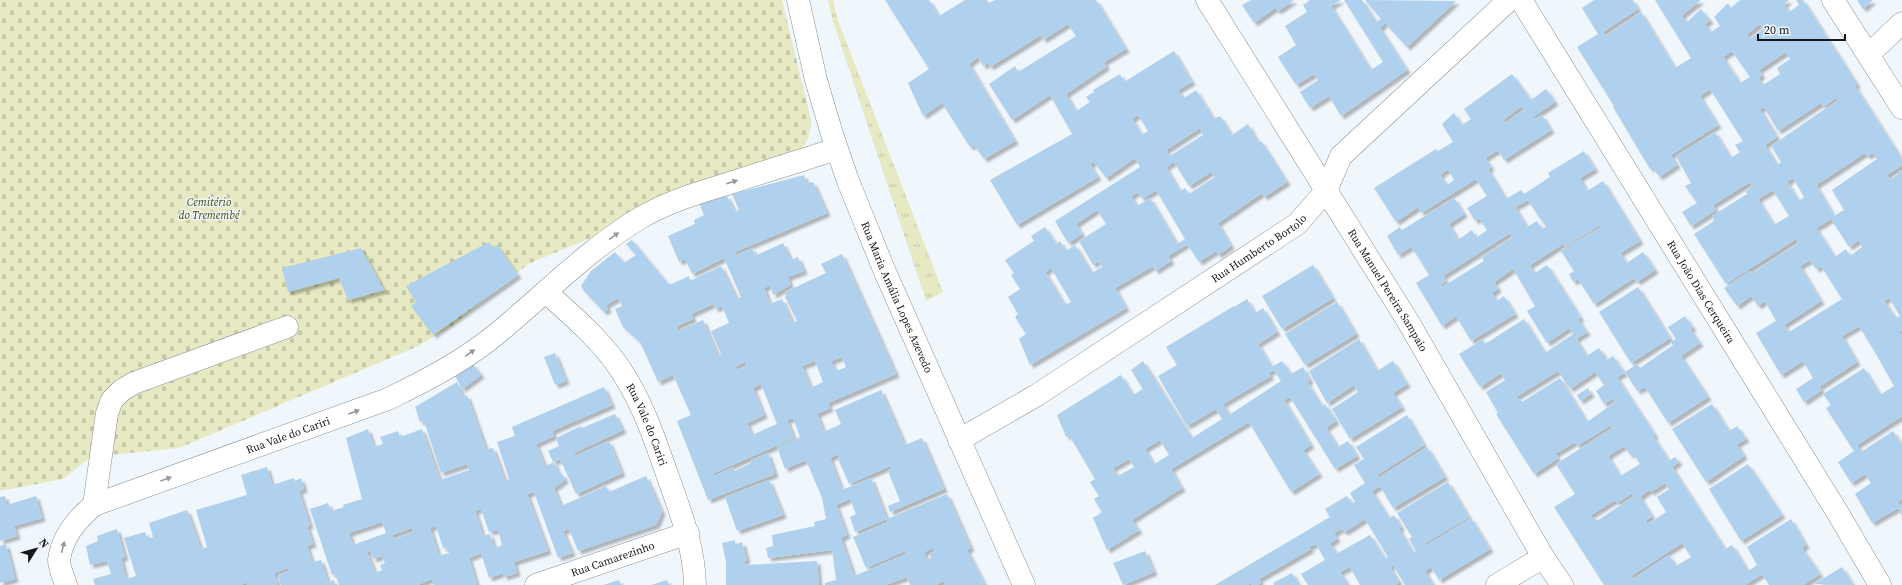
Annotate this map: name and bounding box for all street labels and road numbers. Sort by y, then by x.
street label: Rua Humberto Bortolo [1208,211,1310,286]
street label: Rua Maria Amália Lopes Azevedo [858,219,936,375]
street label: Rua Manuel Pereira Sampaio [1344,226,1431,354]
street label: Rua João Dias Cerqueira [1664,237,1739,347]
street label: Rua Vale do Cariri [623,380,671,468]
street label: Rua Vale do Cariri [244,413,332,457]
street label: Rua Camarezinho [569,538,656,580]

